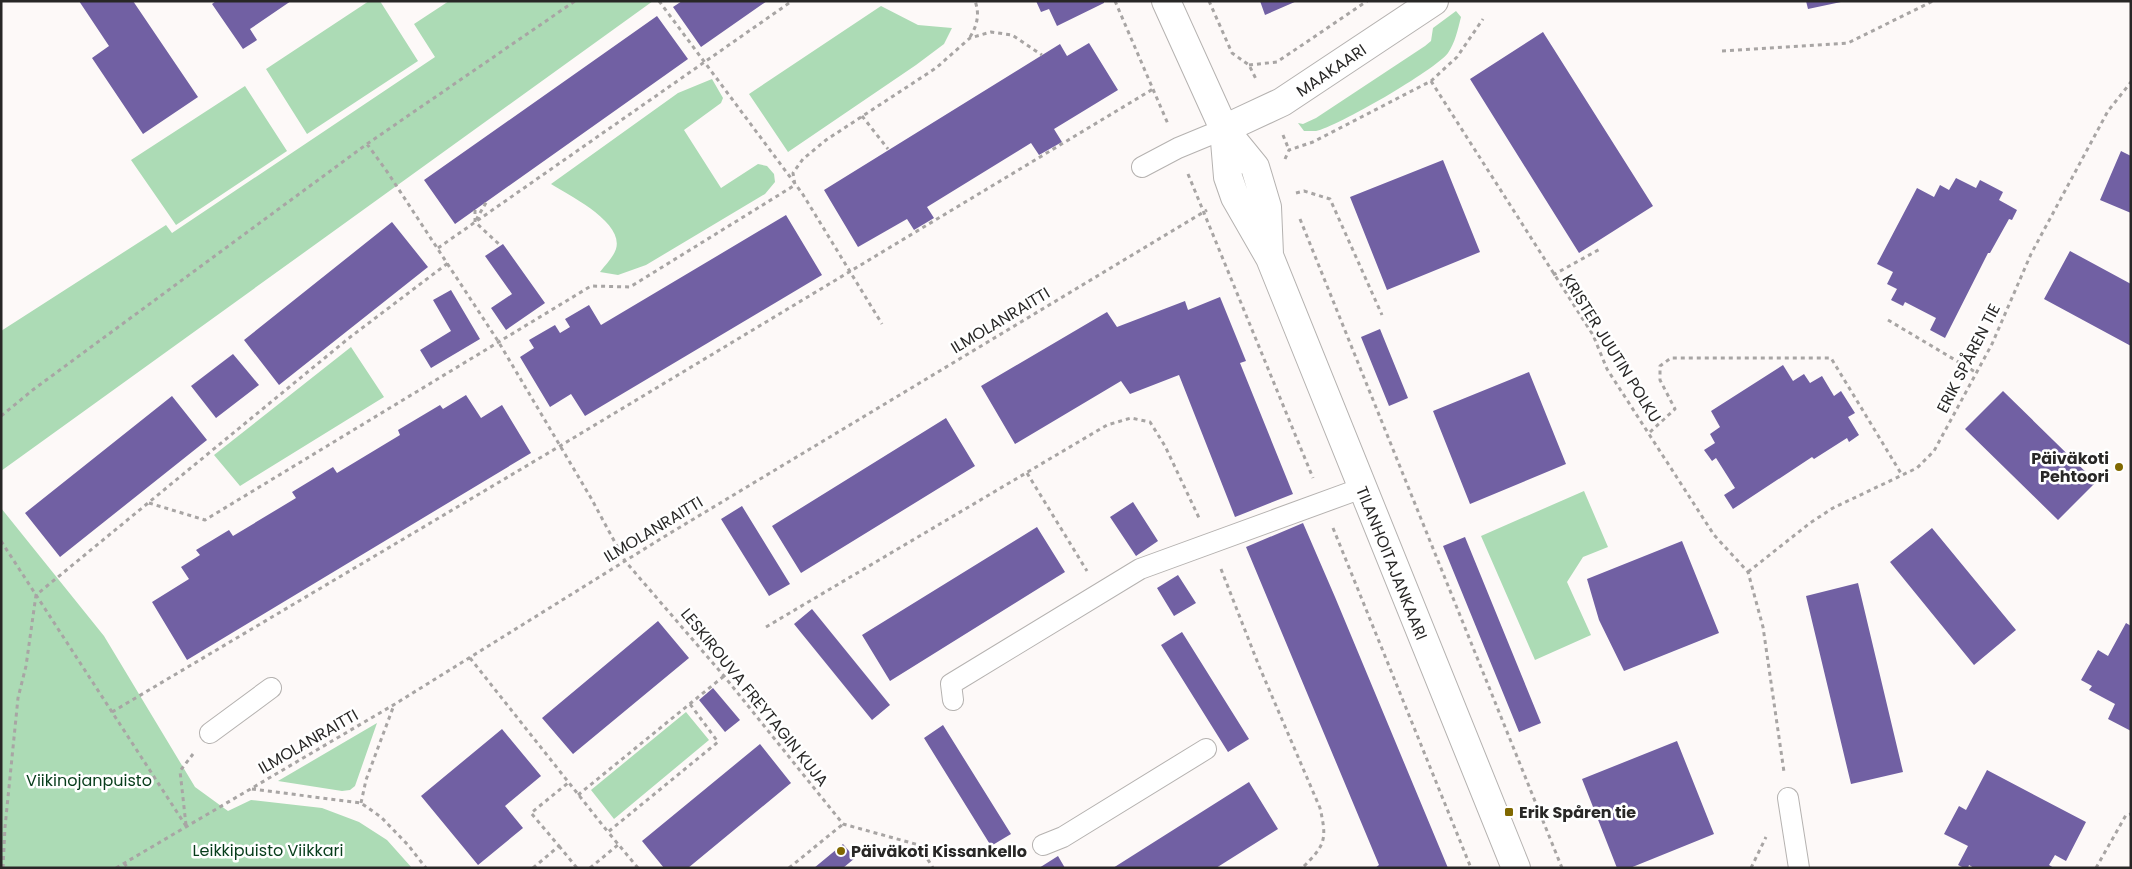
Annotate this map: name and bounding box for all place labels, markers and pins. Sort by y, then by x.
place label: Päiväkoti Pehtoori [2031,447,2109,488]
marker: Päiväkoti Pehtoori [2113,461,2125,473]
place label: Erik Spåren tie [1519,801,1636,824]
marker: Erik Spåren tie [1503,806,1515,818]
place label: Päiväkoti Kissankello [851,840,1027,863]
marker: Päiväkoti Kissankello [835,845,847,857]

